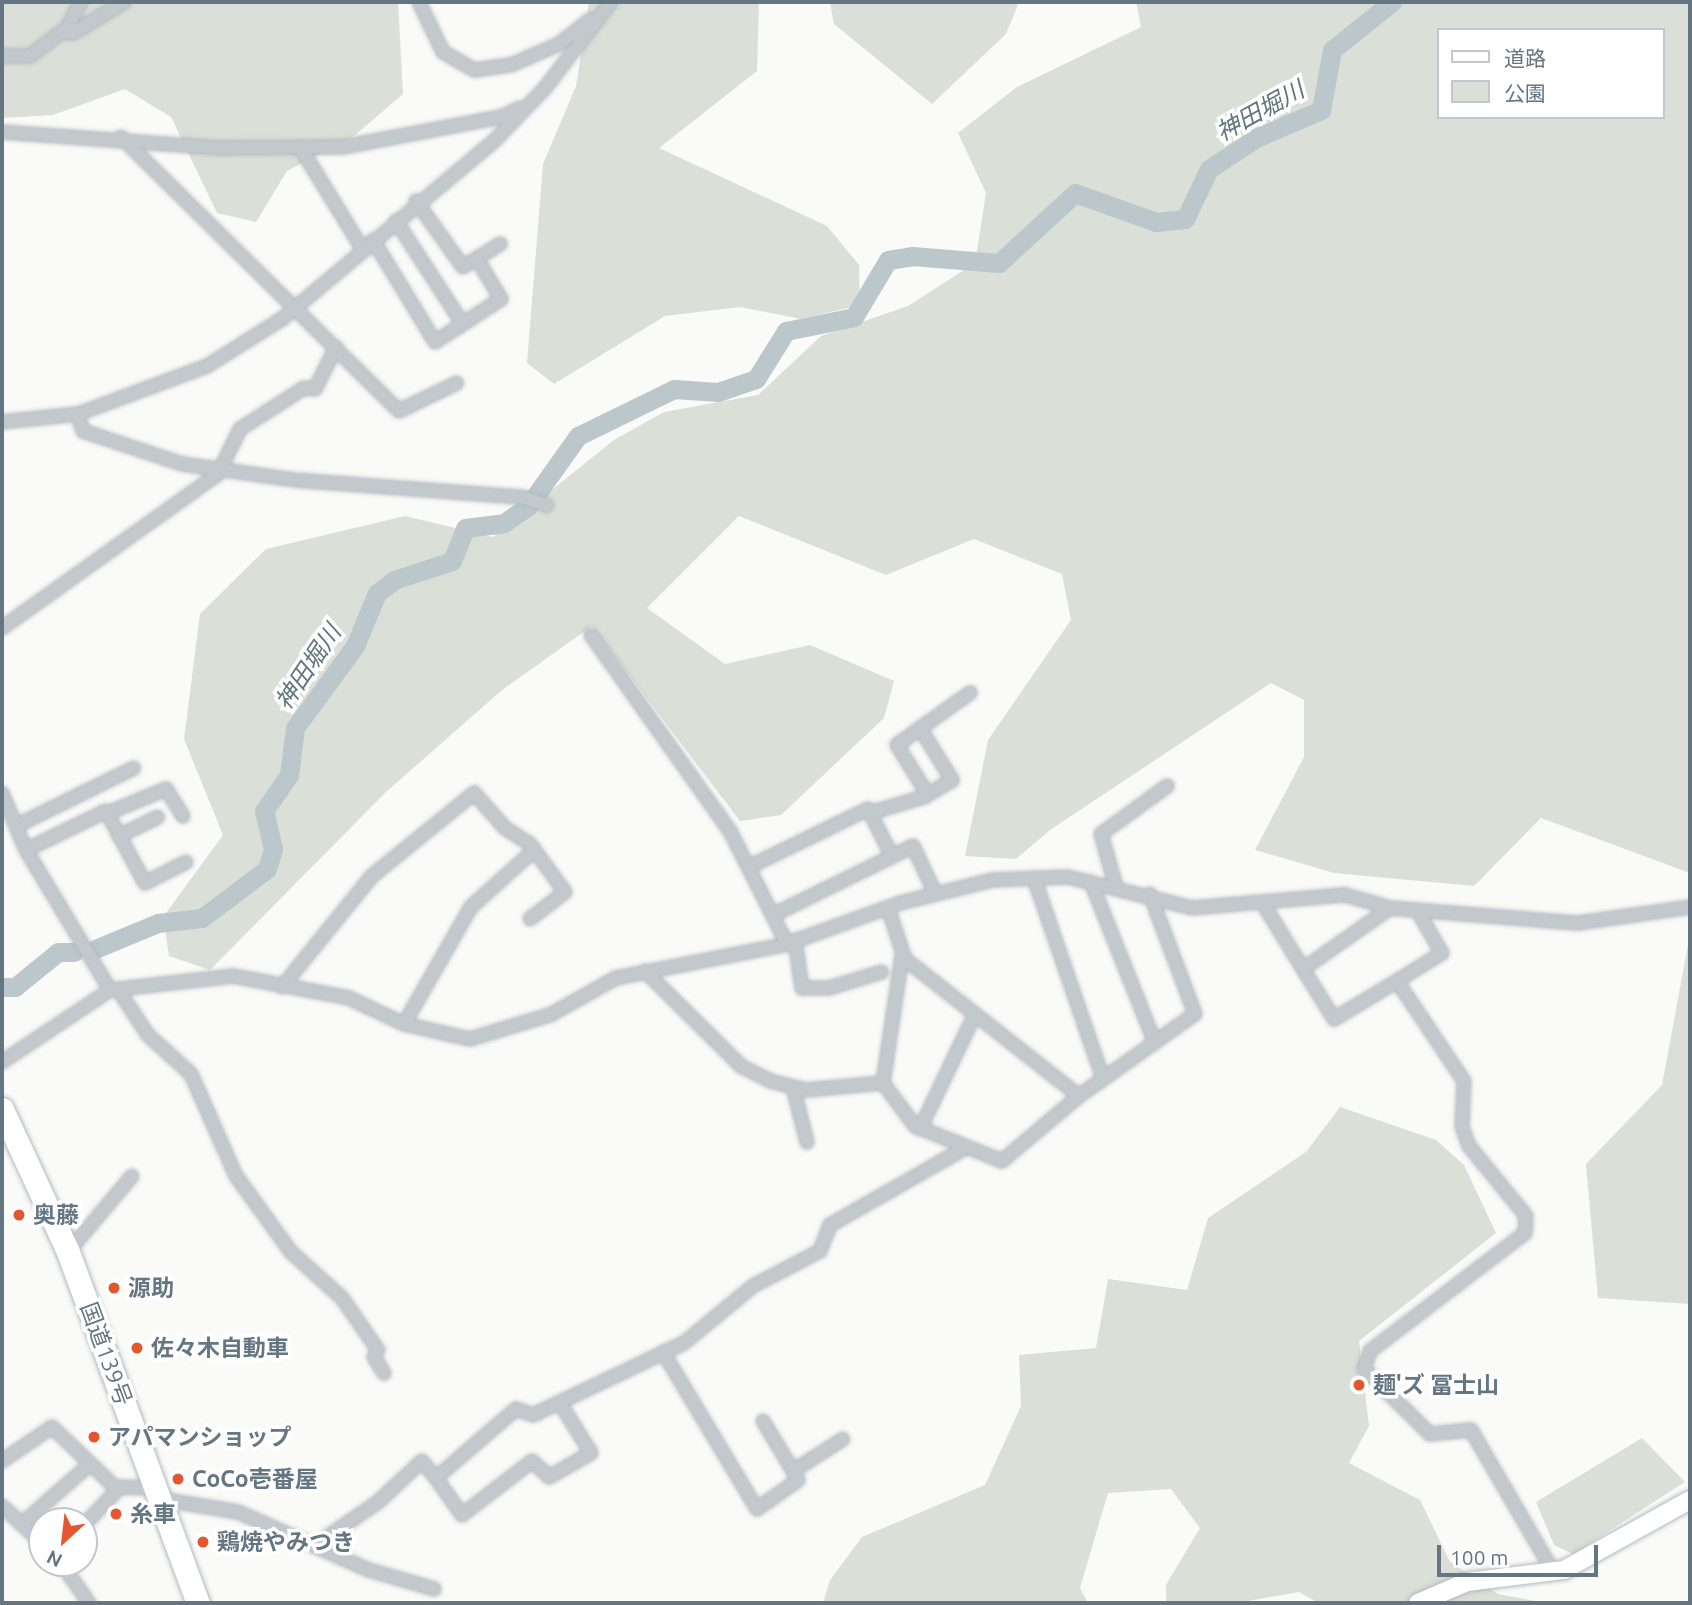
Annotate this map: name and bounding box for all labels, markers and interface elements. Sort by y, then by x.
legend [1436,28,1664,119]
text: 道路 [1504,46,1546,70]
water label: 神田堀川 [1211,75,1309,147]
text: 公園 [1504,81,1546,105]
water label: 神田堀川 [269,619,347,715]
place label: 奥藤 [33,1201,79,1229]
marker: 奥藤 [11,1207,27,1223]
place label: 源助 [128,1274,174,1302]
marker: 源助 [106,1280,122,1296]
street label: 国道139号 [75,1299,137,1409]
place label: 佐々木自動車 [151,1334,289,1362]
marker: 佐々木自動車 [129,1340,145,1356]
place label: 麺'ズ 冨士山 [1373,1371,1499,1399]
marker: 麺'ズ 冨士山 [1351,1377,1367,1393]
place label: アパマンショップ [108,1423,292,1451]
marker: アパマンショップ [86,1429,102,1445]
place label: CoCo壱番屋 [192,1465,318,1493]
marker: CoCo壱番屋 [170,1471,186,1487]
place label: 糸車 [130,1500,176,1528]
marker: 糸車 [108,1506,124,1522]
north arrow [28,1507,98,1577]
place label: 鶏焼やみつき [217,1528,355,1556]
scale bar [1440,1532,1601,1576]
marker: 鶏焼やみつき [195,1534,211,1550]
text: 100 m [1450,1545,1508,1569]
text: N [43,1546,66,1572]

